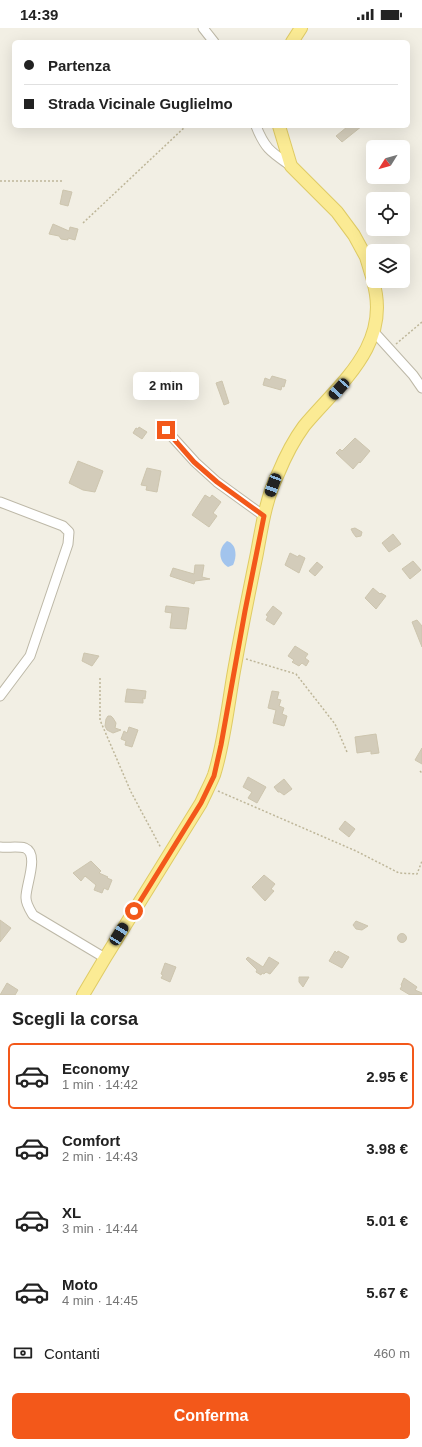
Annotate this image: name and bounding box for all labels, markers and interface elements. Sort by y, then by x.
text: 14:39 [20,6,58,23]
text: Partenza [48,57,111,74]
text: Strada Vicinale Guglielmo [48,95,233,112]
north arrow [366,140,410,184]
map controls [366,140,410,288]
button: locate [366,192,410,236]
button: layers [366,244,410,288]
callout: 2 min [133,372,199,400]
car [327,376,351,402]
text: 2 min [149,378,183,393]
route end [157,421,175,439]
car [263,472,283,498]
route start [125,902,143,920]
car [108,921,130,947]
text: Scegli la corsa [12,1009,138,1029]
icon: car [14,1058,50,1094]
text: Economy [62,1060,130,1077]
text: 2.95 € [366,1068,408,1085]
text: 1 min · 14:42 [62,1077,138,1092]
icon: car [14,1130,50,1166]
text: Comfort [62,1132,120,1149]
text: 3.98 € [366,1140,408,1157]
text: 2 min · 14:43 [62,1149,138,1164]
icon: car [14,1202,50,1238]
text: XL [62,1204,81,1221]
text: 5.01 € [366,1212,408,1229]
text: 3 min · 14:44 [62,1221,138,1236]
icon: car [14,1274,50,1310]
text: Moto [62,1276,98,1293]
text: 5.67 € [366,1284,408,1301]
text: 4 min · 14:45 [62,1293,138,1308]
icon: cash [12,1342,34,1364]
text: Contanti [44,1345,100,1362]
text: 460 m [374,1346,410,1361]
button: Conferma [12,1393,410,1439]

